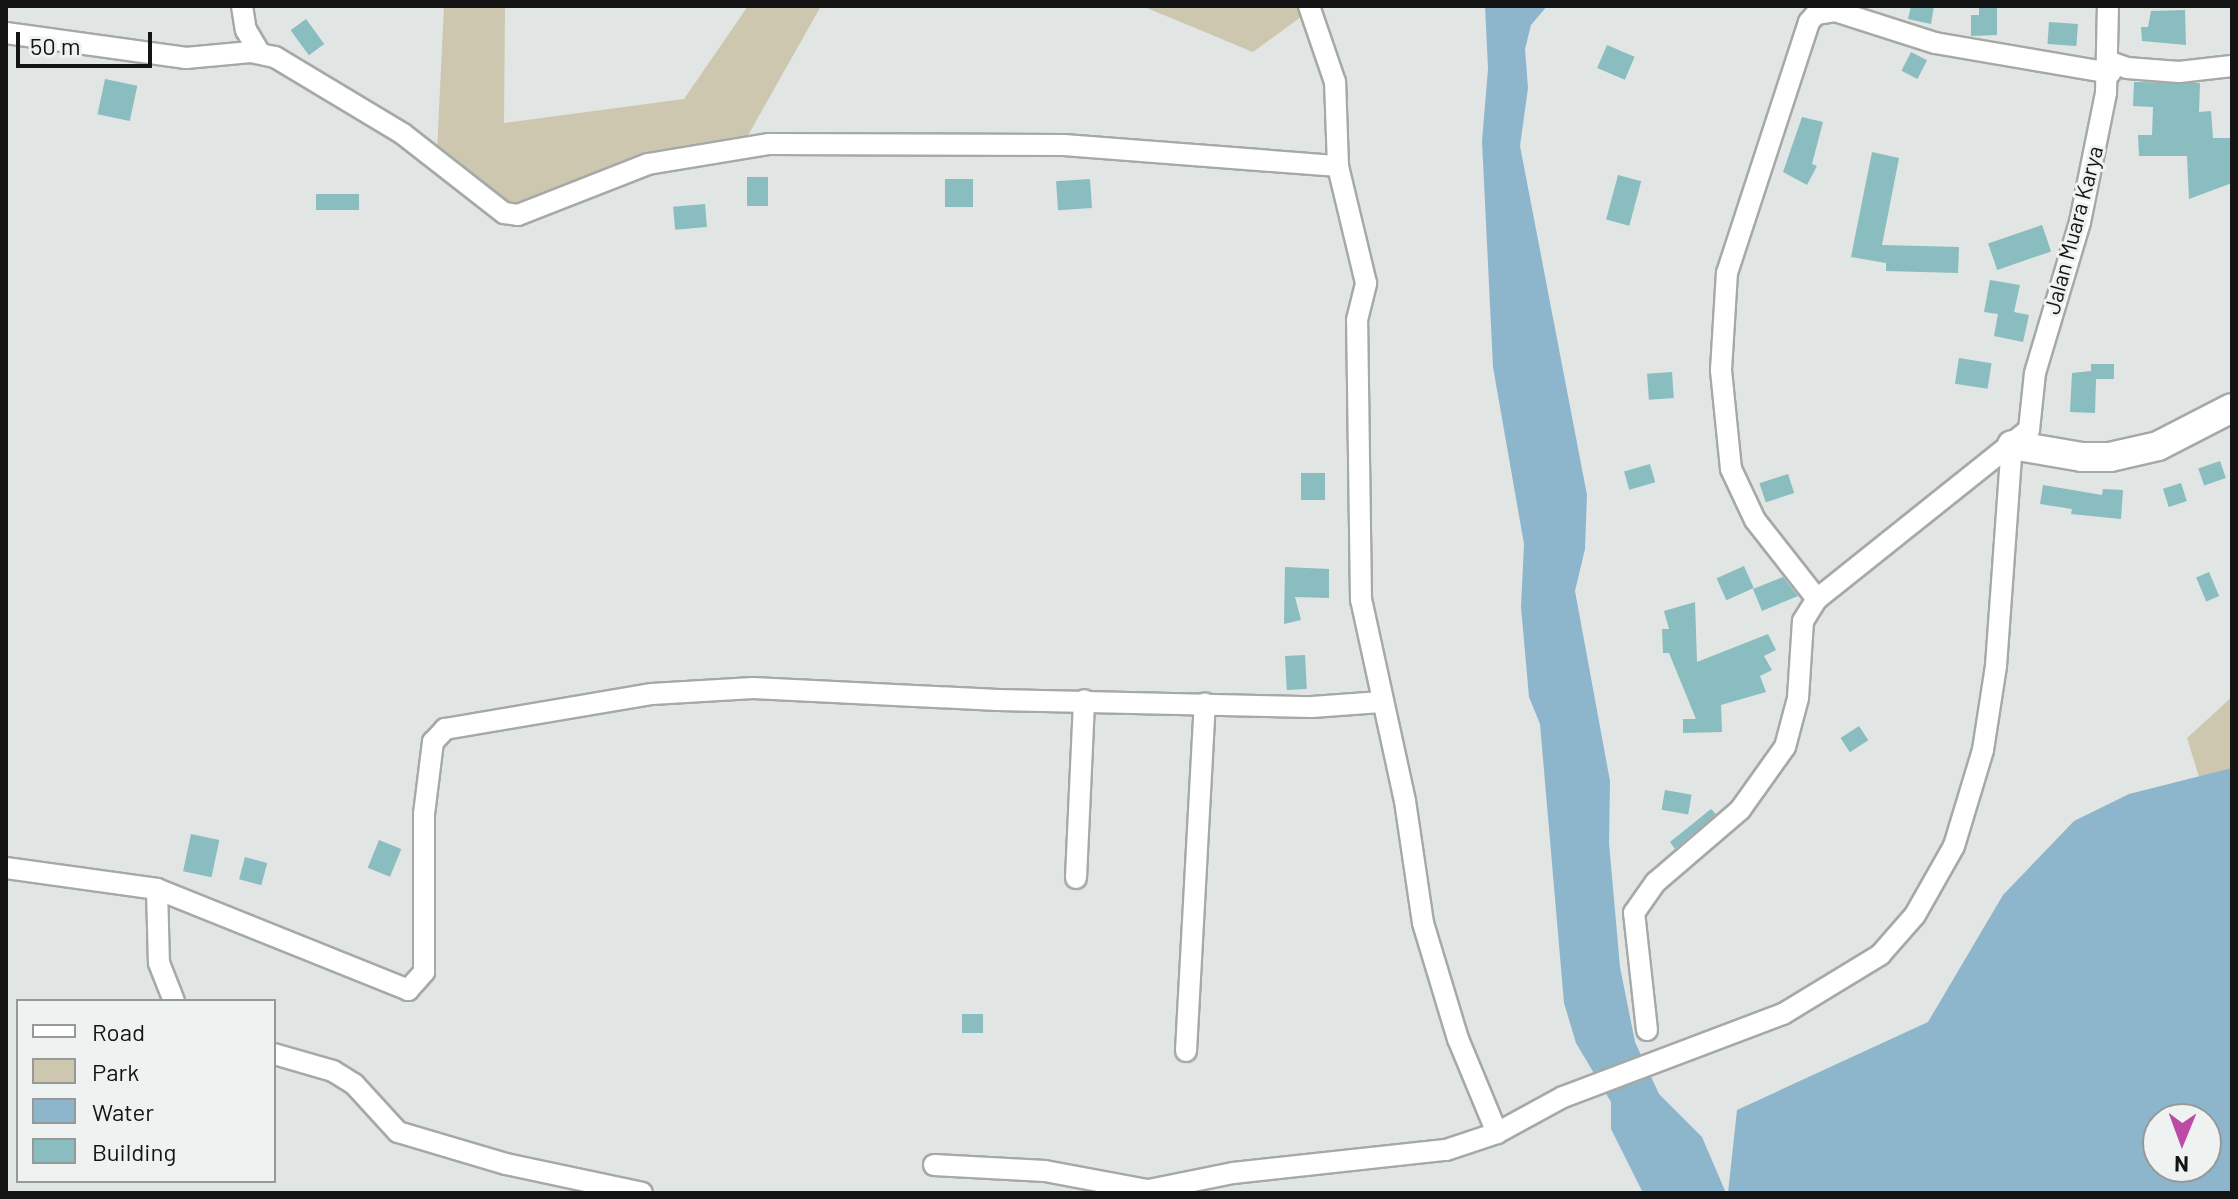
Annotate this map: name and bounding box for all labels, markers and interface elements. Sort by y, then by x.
scale bar [20,16,156,66]
text: 50 m [30,31,81,60]
street label: Jalan Muara Karya [2038,143,2108,317]
legend [16,999,276,1183]
text: Road [92,1017,145,1046]
text: Park [92,1057,139,1086]
text: Water [92,1097,154,1126]
north arrow [2142,1103,2222,1183]
text: Building [92,1137,176,1166]
text: N [2174,1152,2189,1178]

